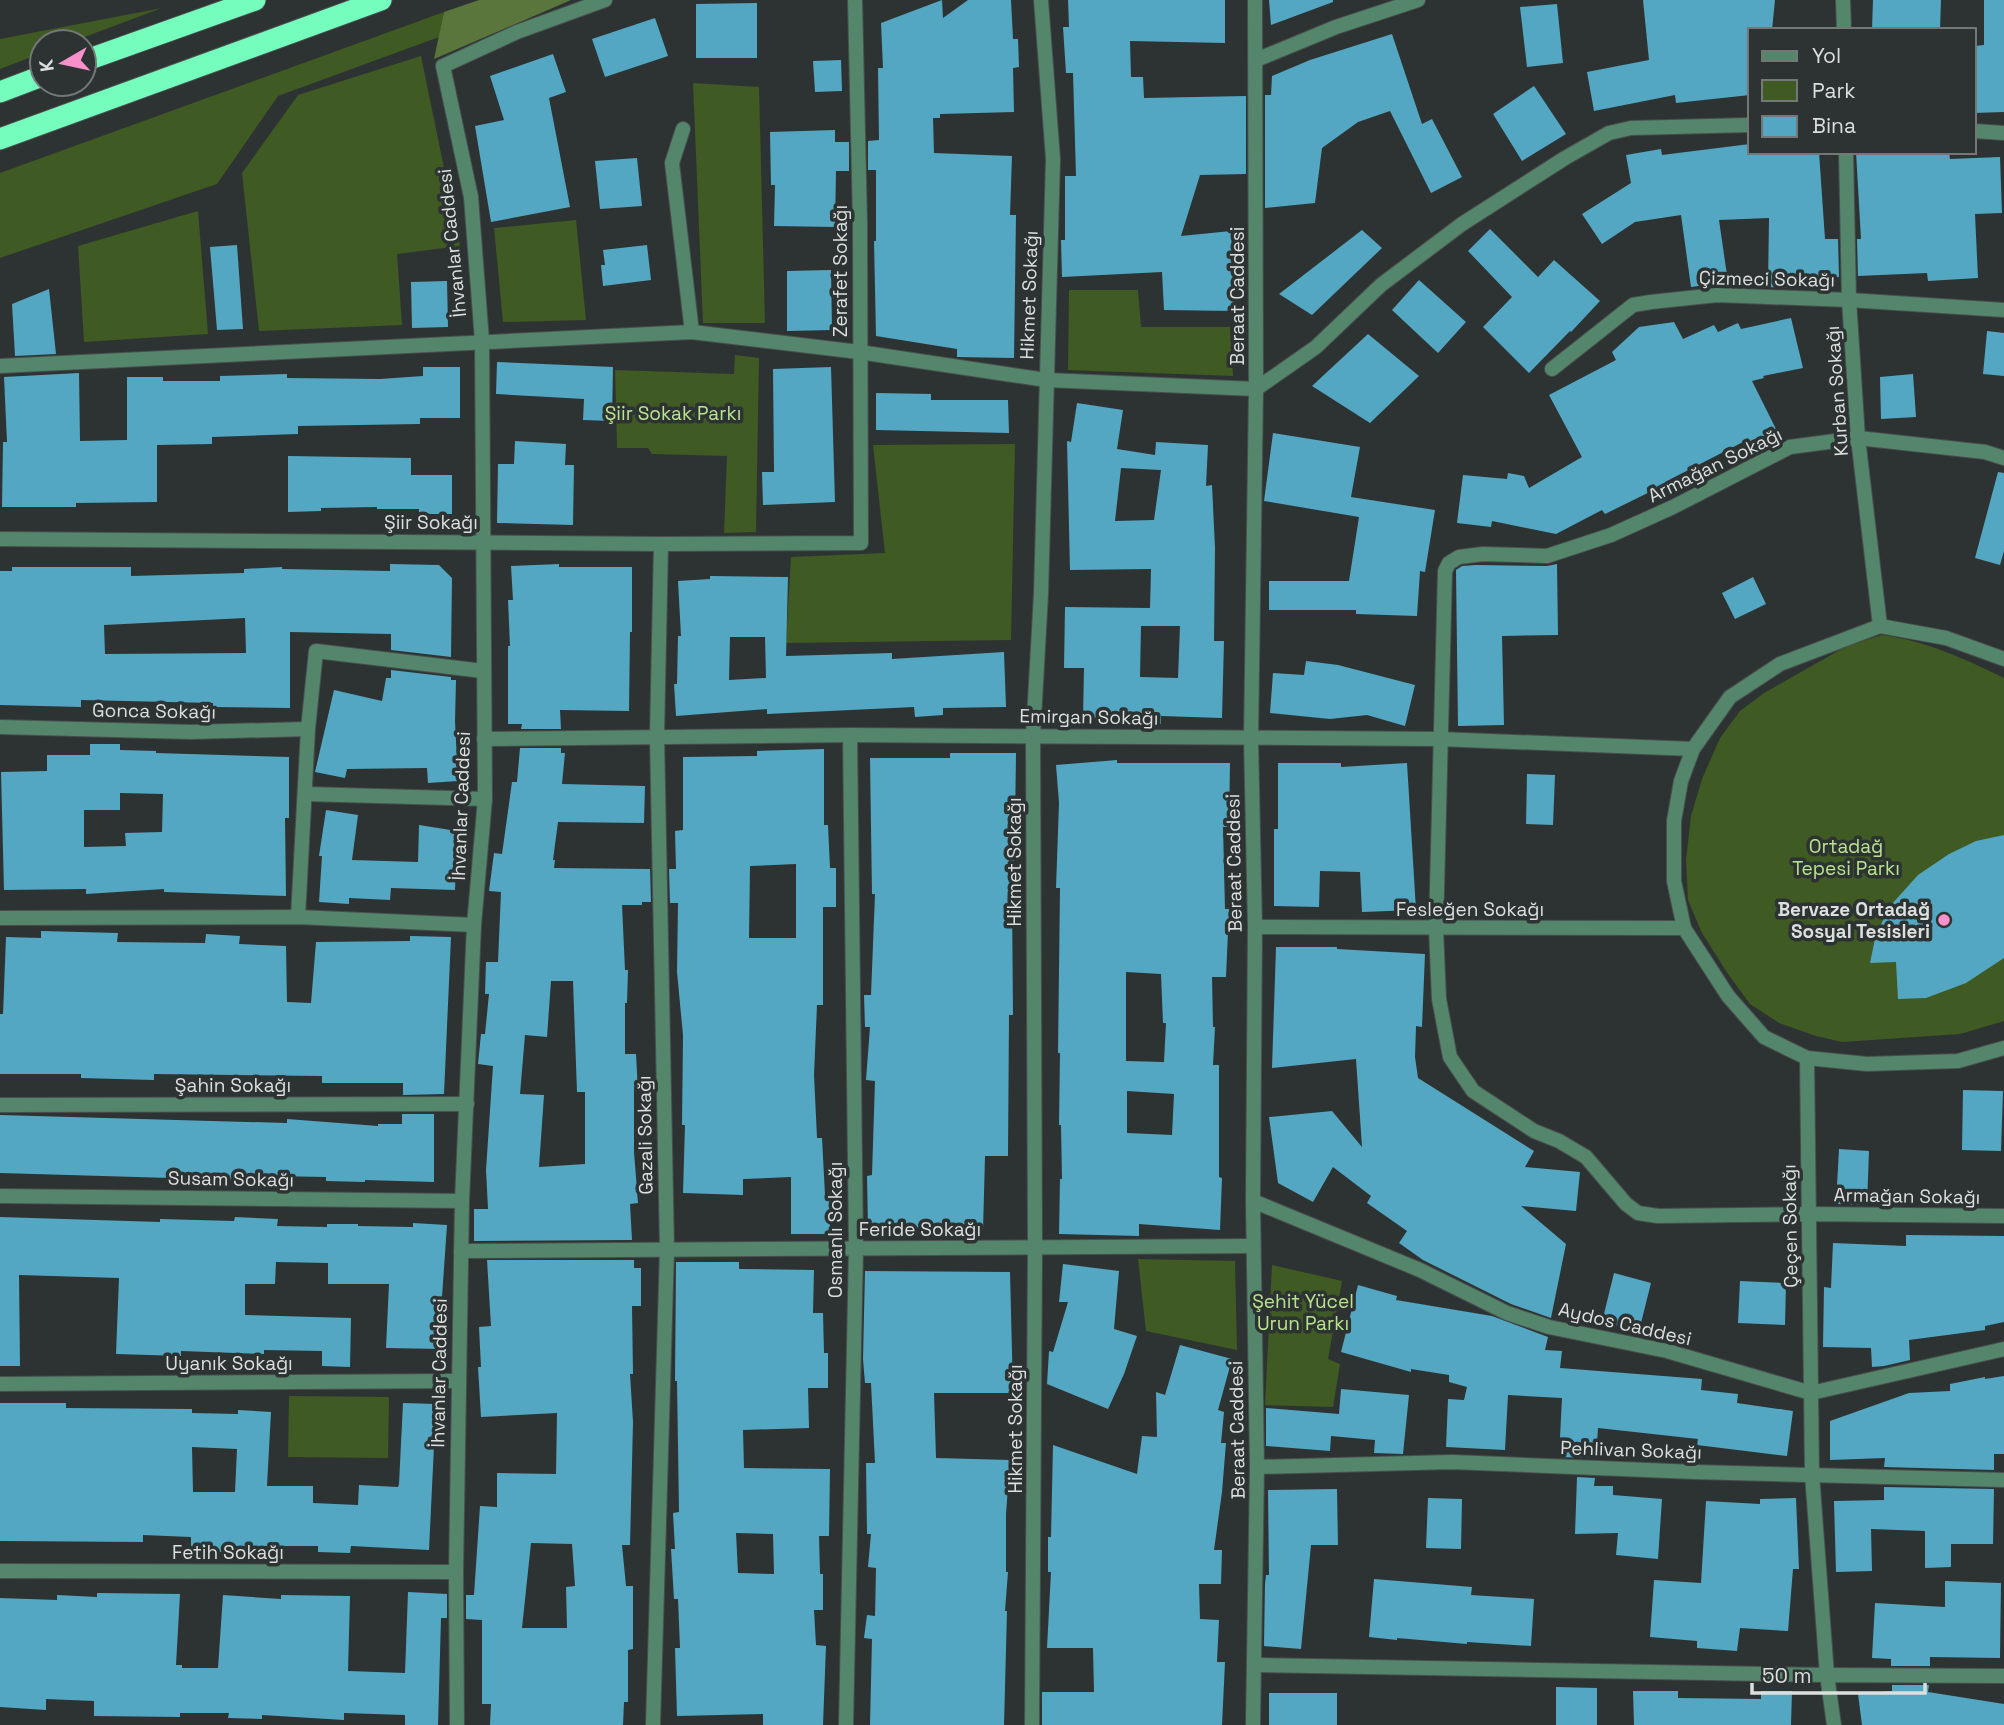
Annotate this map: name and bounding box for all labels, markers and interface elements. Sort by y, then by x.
north arrow [28,28,98,98]
legend [1748,28,1976,154]
text: Yol [1812,42,1841,69]
text: K [33,58,60,73]
text: Park [1812,77,1856,104]
text: Bina [1812,112,1856,139]
street label: İhvanlar Caddesi [432,167,472,319]
street label: Zerafet Sokağı [828,205,853,337]
street label: Beraat Caddesi [1225,227,1250,365]
street label: Hikmet Sokağı [1014,230,1044,360]
street label: Çizmeci Sokağı [1699,265,1835,293]
street label: Kurban Sokağı [1820,325,1854,457]
park label: Şiir Sokak Parkı [605,401,741,426]
street label: Armağan Sokağı [1644,422,1786,508]
street label: Şiir Sokağı [384,510,478,535]
street label: Gonca Sokağı [92,697,216,725]
street label: Emirgan Sokağı [1019,703,1159,731]
street label: İhvanlar Caddesi [446,731,476,881]
street label: Beraat Caddesi [1220,793,1248,933]
street label: Hikmet Sokağı [1002,797,1027,927]
park label: Ortadağ Tepesi Parkı [1792,834,1900,881]
street label: Fesleğen Sokağı [1396,897,1544,922]
place label: Bervaze Ortadağ Sosyal Tesisleri [1777,897,1930,944]
marker: Bervaze Ortadağ Sosyal Tesisleri [1936,912,1952,928]
street label: Şahin Sokağı [175,1073,291,1098]
street label: Gazali Sokağı [631,1075,659,1195]
street label: Osmanlı Sokağı [823,1162,848,1298]
street label: Çeçen Sokağı [1776,1164,1804,1288]
street label: Susam Sokağı [168,1165,294,1193]
street label: Armağan Sokağı [1833,1182,1981,1210]
street label: Feride Sokağı [859,1217,981,1242]
park label: Şehit Yücel Urun Parkı [1252,1289,1354,1336]
street label: Aydos Caddesi [1556,1297,1694,1351]
street label: İhvanlar Caddesi [425,1298,453,1448]
street label: Uyanık Sokağı [165,1351,293,1376]
street label: Beraat Caddesi [1223,1360,1251,1500]
street label: Hikmet Sokağı [1003,1364,1028,1494]
street label: Pehlivan Sokağı [1560,1435,1702,1465]
street label: Fetih Sokağı [172,1540,284,1565]
scale bar [1752,1652,1925,1696]
text: 50 m [1762,1662,1812,1689]

